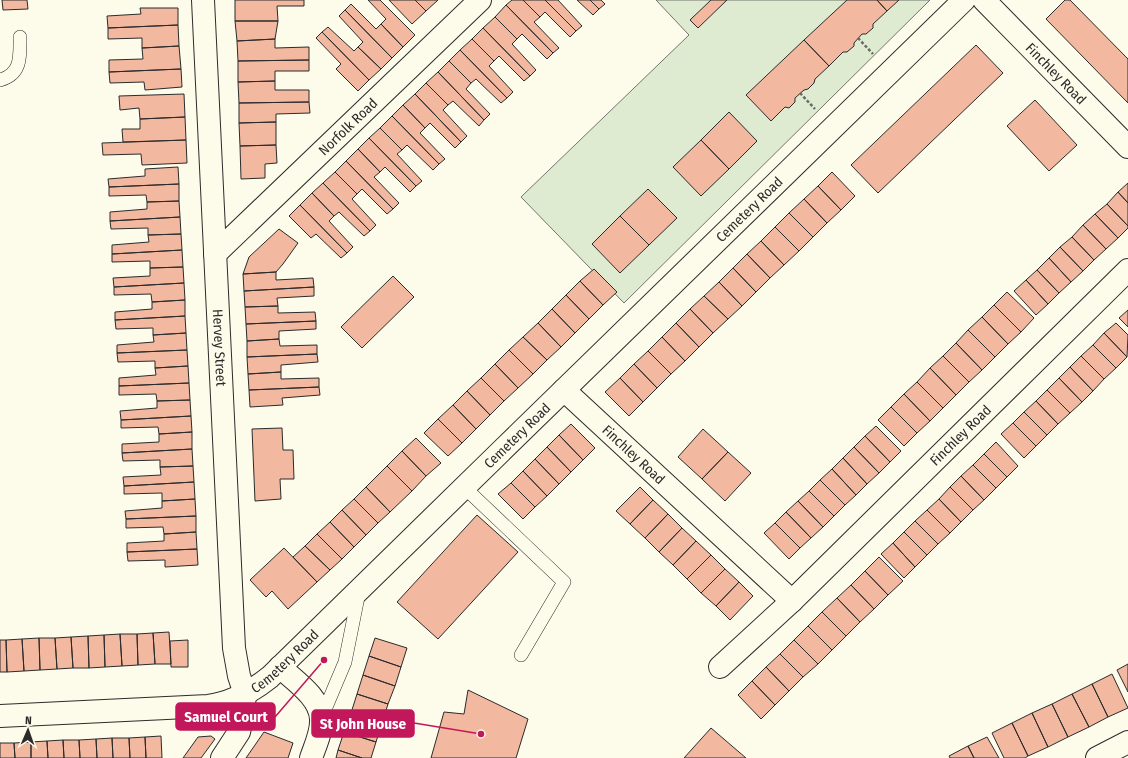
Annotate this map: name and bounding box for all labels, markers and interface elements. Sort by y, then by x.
street label: Finchley Road [1022,40,1089,108]
street label: Norfolk Road [315,95,381,159]
street label: Cemetery Road [713,173,786,246]
street label: Hervey Street [209,309,229,387]
street label: Cemetery Road [481,400,554,472]
street label: Finchley Road [927,402,995,469]
street label: Finchley Road [599,422,668,488]
street label: Cemetery Road [248,626,322,697]
callout: Samuel Court [176,703,275,730]
text: Samuel Court [184,708,268,726]
north arrow [8,710,48,750]
callout: St John House [312,710,414,737]
text: N [25,714,32,727]
text: St John House [320,715,407,733]

